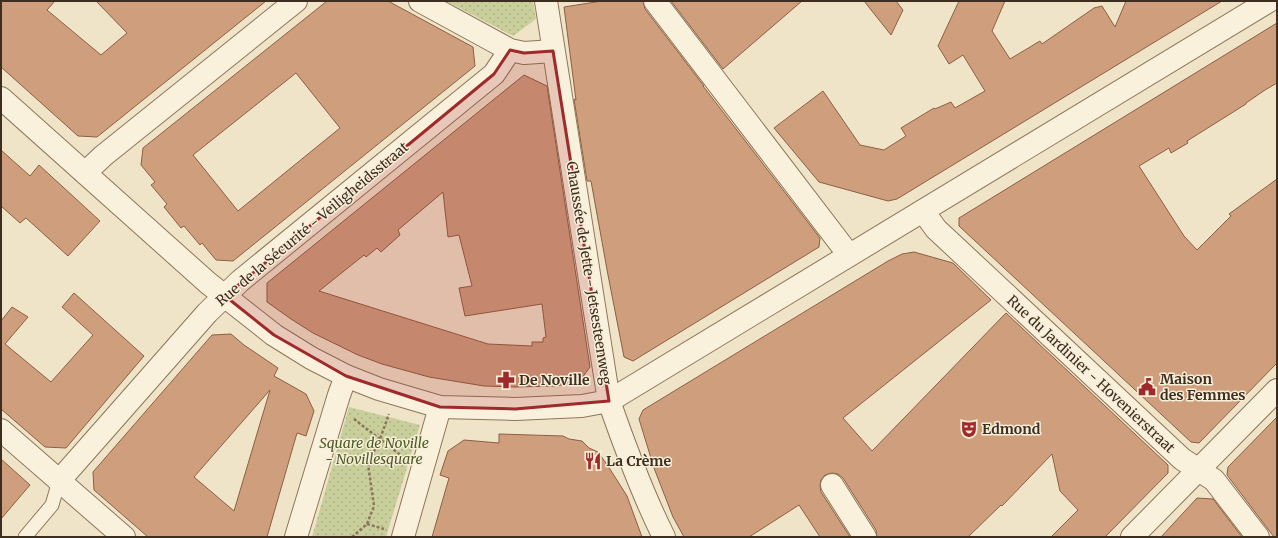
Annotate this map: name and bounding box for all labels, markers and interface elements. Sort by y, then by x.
street label: Rue de la Sécurité - Veiligheidsstraat [212,138,412,310]
street label: Chaussée de Jette - Jetsesteenweg [562,160,616,387]
street label: Rue du Jardinier - Hovenierstraat [1003,291,1179,457]
pharmacy icon: De Noville [496,370,516,390]
place label: Maison des Femmes [1160,370,1246,404]
place label: De Noville [519,371,590,389]
public building icon: Maison des Femmes [1137,377,1157,397]
theatre icon: Edmond [959,419,979,439]
place label: Edmond [982,420,1041,438]
park label: Square de Noville - Novillesquare [319,434,429,468]
restaurant icon: La Crème [583,451,603,471]
place label: La Crème [606,452,671,470]

